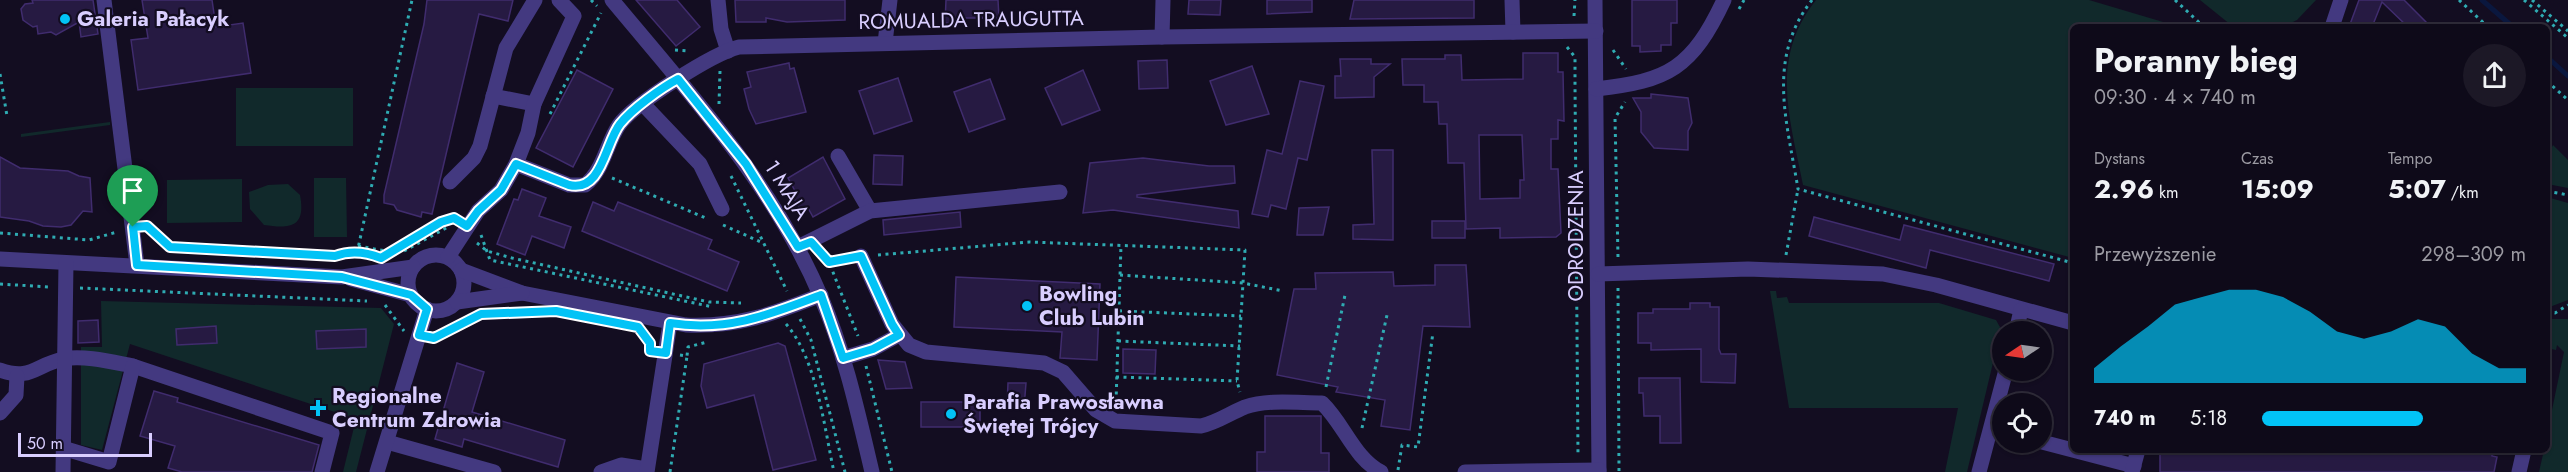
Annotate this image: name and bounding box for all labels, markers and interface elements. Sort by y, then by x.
street label: ROMUALDA TRAUGUTTA [858,3,1084,37]
place label: Galeria Pałacyk [77,4,229,34]
marker: Galeria Pałacyk [58,12,72,26]
text: Poranny bieg [2094,37,2298,84]
button: share [2463,44,2526,107]
text: 09:30 · 4 × 740 m [2094,83,2256,112]
text: Dystans [2094,147,2145,170]
text: Czas [2241,147,2273,170]
text: Tempo [2388,147,2432,170]
street label: 1 MAJA [757,154,817,226]
pin [107,165,158,227]
street label: ODRODZENIA [1561,170,1591,302]
text: 2.96 [2094,170,2154,208]
text: 15:09 [2241,170,2314,208]
text: 5:07 [2388,170,2446,208]
icon: arrive [116,174,149,207]
text: km [2154,181,2179,204]
text: /km [2446,181,2479,204]
text: Przewyższenie [2094,240,2216,269]
text: 298–309 m [2421,240,2526,269]
place label: Bowling Club Lubin [1039,279,1144,333]
marker: Bowling Club Lubin [1020,299,1034,313]
north arrow [1992,321,2052,381]
map controls [1992,321,2052,453]
place label: Regionalne Centrum Zdrowia [332,381,501,435]
place label: Parafia Prawosławna Świętej Trójcy [963,387,1164,441]
button: locate [1992,393,2052,453]
marker: Regionalne Centrum Zdrowia [309,399,327,417]
text: 740 m [2094,404,2156,433]
text: 5:18 [2190,404,2227,433]
marker: Parafia Prawosławna Świętej Trójcy [944,407,958,421]
scale bar [18,430,152,458]
text: 50 m [27,432,63,455]

